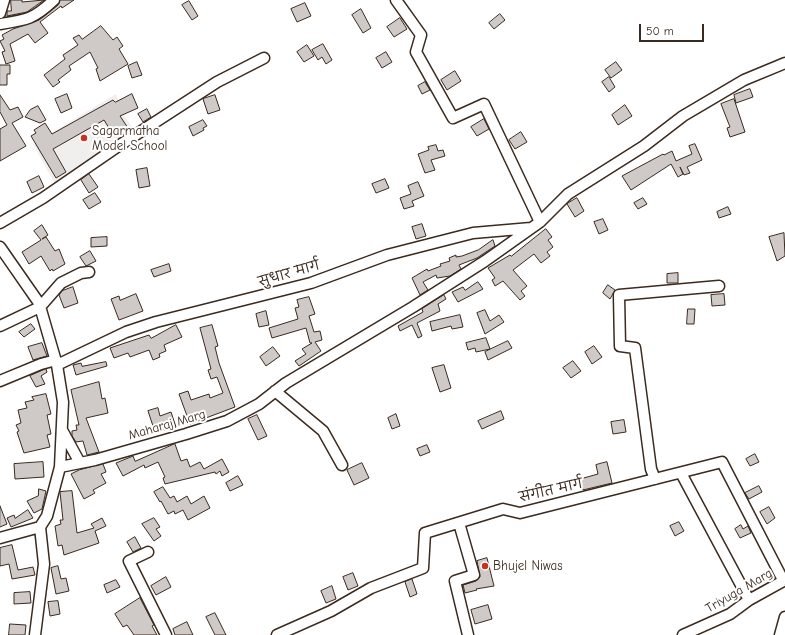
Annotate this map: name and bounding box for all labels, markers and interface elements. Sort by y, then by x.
scale bar [641,16,706,42]
text: 50 m [646,24,674,38]
place label: Sagarmatha Model School [92,123,167,154]
marker: Sagarmatha Model School [79,133,89,143]
street label: सुधार मार्ग [256,258,322,290]
street label: Maharaj Marg [127,407,207,443]
street label: संगीत मार्ग [518,476,584,506]
place label: Bhujel Niwas [493,558,563,574]
marker: Bhujel Niwas [480,561,490,571]
street label: Triyuga Marg [703,566,775,616]

